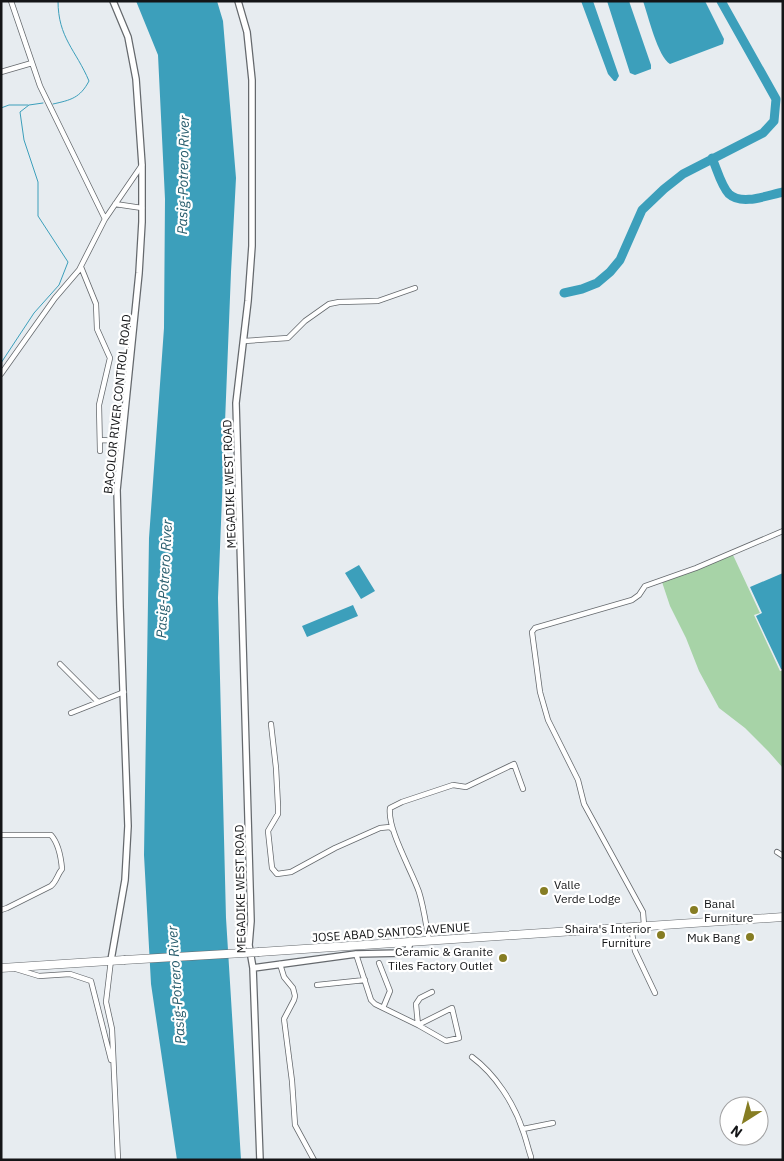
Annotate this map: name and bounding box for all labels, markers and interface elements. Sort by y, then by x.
water label: Pasig-Potrero River [173,115,193,235]
street label: BACOLOR RIVER CONTROL ROAD [100,313,134,495]
street label: MEGADIKE WEST ROAD [219,419,239,549]
water label: Pasig-Potrero River [152,518,176,639]
street label: MEGADIKE WEST ROAD [231,824,249,954]
place label: Valle Verde Lodge [554,877,621,906]
marker: Valle Verde Lodge [538,885,550,897]
place label: Banal Furniture [704,896,754,925]
marker: Banal Furniture [688,904,700,916]
street label: JOSE ABAD SANTOS AVENUE [311,919,471,945]
place label: Shaira's Interior Furniture [565,921,652,950]
water label: Pasig-Potrero River [163,924,189,1045]
marker: Shaira's Interior Furniture [655,929,667,941]
place label: Muk Bang [687,930,741,945]
marker: Muk Bang [744,931,756,943]
place label: Ceramic & Granite Tiles Factory Outlet [388,944,493,973]
marker: Ceramic & Granite Tiles Factory Outlet [497,952,509,964]
north arrow [719,1096,769,1146]
text: N [727,1121,746,1142]

